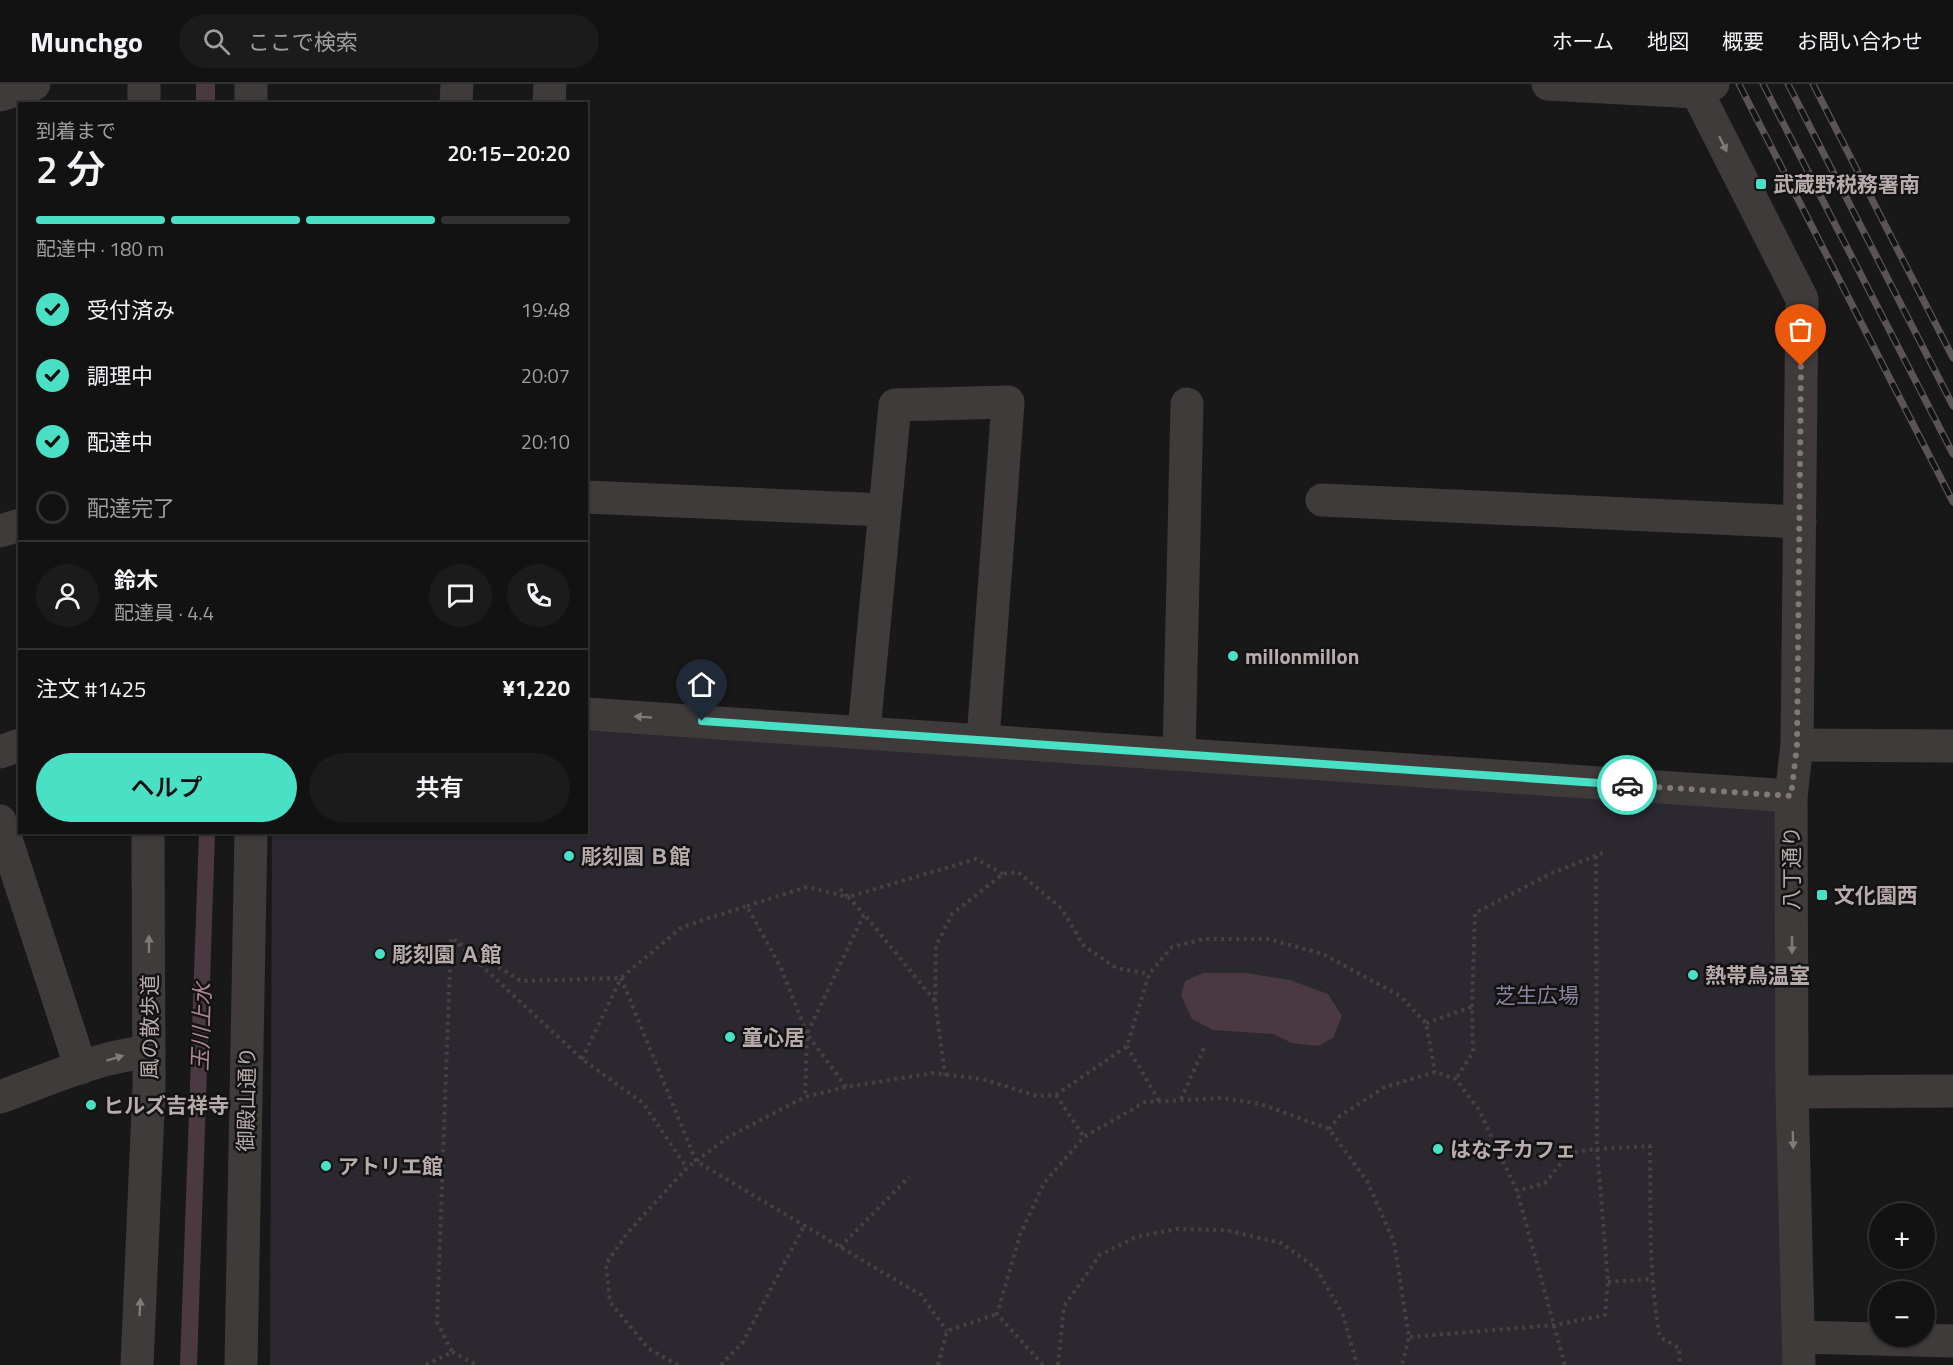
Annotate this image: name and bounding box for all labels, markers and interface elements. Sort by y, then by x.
search box [179,14,599,68]
text: Munchgo [30,20,143,63]
icon: search [200,25,233,58]
text: ここで検索 [248,25,358,59]
text: ホーム [1552,25,1614,57]
text: 地図 [1647,25,1689,57]
text: 概要 [1722,25,1764,57]
text: お問い合わせ [1797,25,1923,57]
text: 到着まで [36,115,116,146]
one-way arrow [1719,135,1728,152]
text: 20:15–20:20 [447,136,570,170]
text: 2 分 [36,139,105,198]
place label: 武蔵野税務署南 [1773,168,1920,200]
marker: 武蔵野税務署南 [1754,177,1768,191]
text: 配達中 · 180 m [36,233,164,264]
icon: check [36,293,69,326]
text: 受付済み [87,293,175,327]
text: 19:48 [521,294,570,325]
pin [1775,304,1826,366]
icon: bag [1784,313,1817,346]
icon: check [36,359,69,392]
text: 調理中 [87,359,153,393]
text: 20:07 [521,360,570,391]
icon: check [36,425,69,458]
text: 配達中 [87,425,153,459]
text: 20:10 [521,426,570,457]
text: 配達完了 [87,491,175,525]
text: 鈴木 [114,563,158,597]
button: person [36,564,99,627]
button: chat [429,564,492,627]
button: phone [507,564,570,627]
text: 配達員 · 4.4 [114,597,214,628]
place label: millonmillon [1245,640,1359,672]
marker: millonmillon [1226,649,1240,663]
pin [676,659,727,721]
icon: home [685,668,718,701]
text: ¥1,220 [503,671,570,705]
text: 注文 #1425 [36,672,146,706]
one-way arrow [634,713,653,722]
button: ヘルプ [36,753,297,822]
button: 共有 [309,753,570,822]
courier [1597,755,1657,815]
icon: car [1611,769,1644,802]
street label: 八丁通り [1775,826,1807,910]
place label: 彫刻園 Ｂ館 [581,840,691,872]
marker: 彫刻園 Ｂ館 [562,849,576,863]
place label: 文化園西 [1834,879,1918,911]
marker: 文化園西 [1815,888,1829,902]
one-way arrow [144,934,153,953]
one-way arrow [1787,935,1797,954]
place label: 彫刻園 Ａ館 [392,938,502,970]
marker: 彫刻園 Ａ館 [373,947,387,961]
place label: 熱帯鳥温室 [1705,959,1810,991]
marker: 熱帯鳥温室 [1686,968,1700,982]
street label: 風の散歩道 [133,975,165,1080]
park label: 芝生広場 [1495,979,1579,1011]
water label: 玉川上水 [182,980,220,1072]
place label: 童心居 [742,1021,805,1053]
marker: 童心居 [723,1030,737,1044]
street label: 御殿山通り [229,1046,263,1152]
one-way arrow [106,1053,124,1062]
place label: ヒルズ吉祥寺 [103,1089,229,1121]
marker: ヒルズ吉祥寺 [84,1098,98,1112]
one-way arrow [1789,1130,1798,1149]
place label: はな子カフェ [1450,1133,1576,1165]
marker: はな子カフェ [1431,1142,1445,1156]
place label: アトリエ館 [338,1150,443,1182]
marker: アトリエ館 [319,1159,333,1173]
map controls [1869,1203,1935,1347]
button: + [1869,1203,1935,1269]
button: − [1869,1281,1935,1347]
one-way arrow [135,1297,144,1316]

